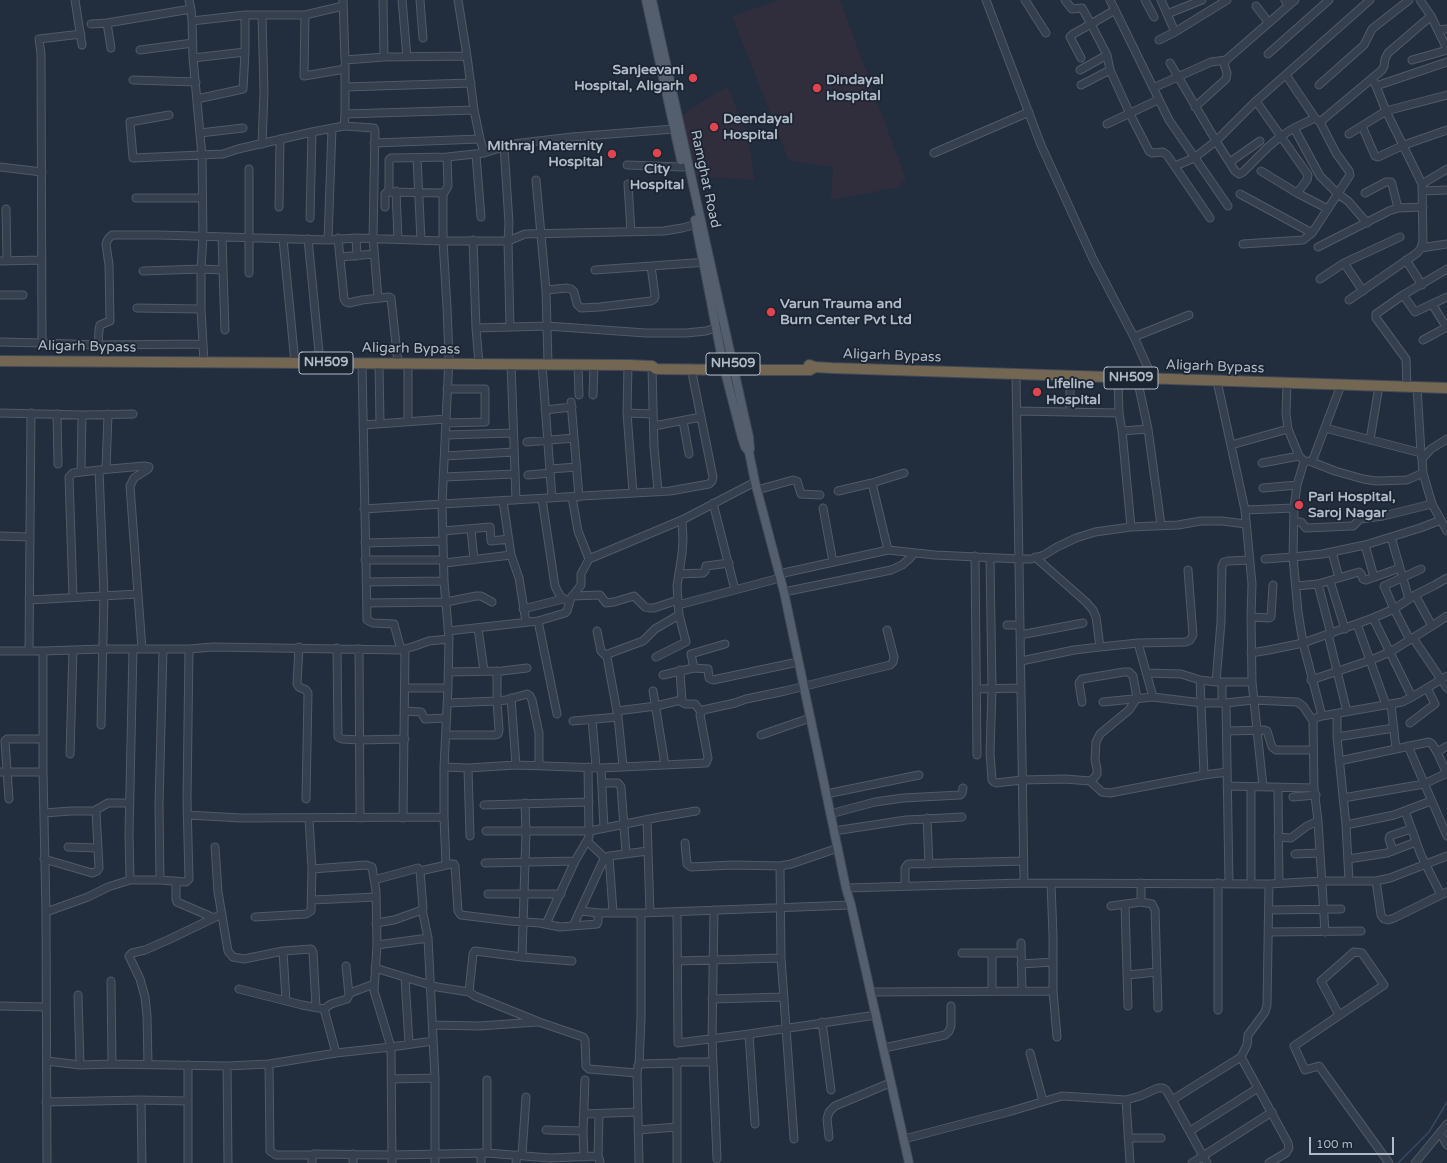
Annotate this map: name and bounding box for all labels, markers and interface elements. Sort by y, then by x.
place label: Sanjeevani Hospital, Aligarh [574,62,684,94]
marker: Sanjeevani Hospital, Aligarh [687,72,699,84]
place label: Dindayal Hospital [826,72,884,104]
marker: Dindayal Hospital [811,82,823,94]
place label: Deendayal Hospital [723,111,793,144]
marker: Deendayal Hospital [708,121,720,133]
street label: Ramghat Road [686,128,724,230]
place label: Mithraj Maternity Hospital [487,138,603,170]
marker: City Hospital [651,147,663,159]
marker: Mithraj Maternity Hospital [606,148,618,160]
place label: City Hospital [630,161,684,194]
place label: Varun Trauma and Burn Center Pvt Ltd [780,296,912,328]
marker: Varun Trauma and Burn Center Pvt Ltd [765,306,777,318]
street label: Aligarh Bypass [37,338,137,356]
street label: Aligarh Bypass [361,340,461,358]
street label: Aligarh Bypass [842,346,942,366]
road number: NH509 [299,352,353,374]
road number: NH509 [706,353,760,375]
street label: Aligarh Bypass [1165,357,1265,377]
road number: NH509 [1104,367,1158,389]
place label: Lifeline Hospital [1046,376,1101,408]
marker: Lifeline Hospital [1031,386,1043,398]
place label: Pari Hospital, Saroj Nagar [1308,489,1396,522]
marker: Pari Hospital, Saroj Nagar [1293,499,1305,511]
scale bar [1311,1129,1396,1155]
text: 100 m [1316,1137,1353,1151]

